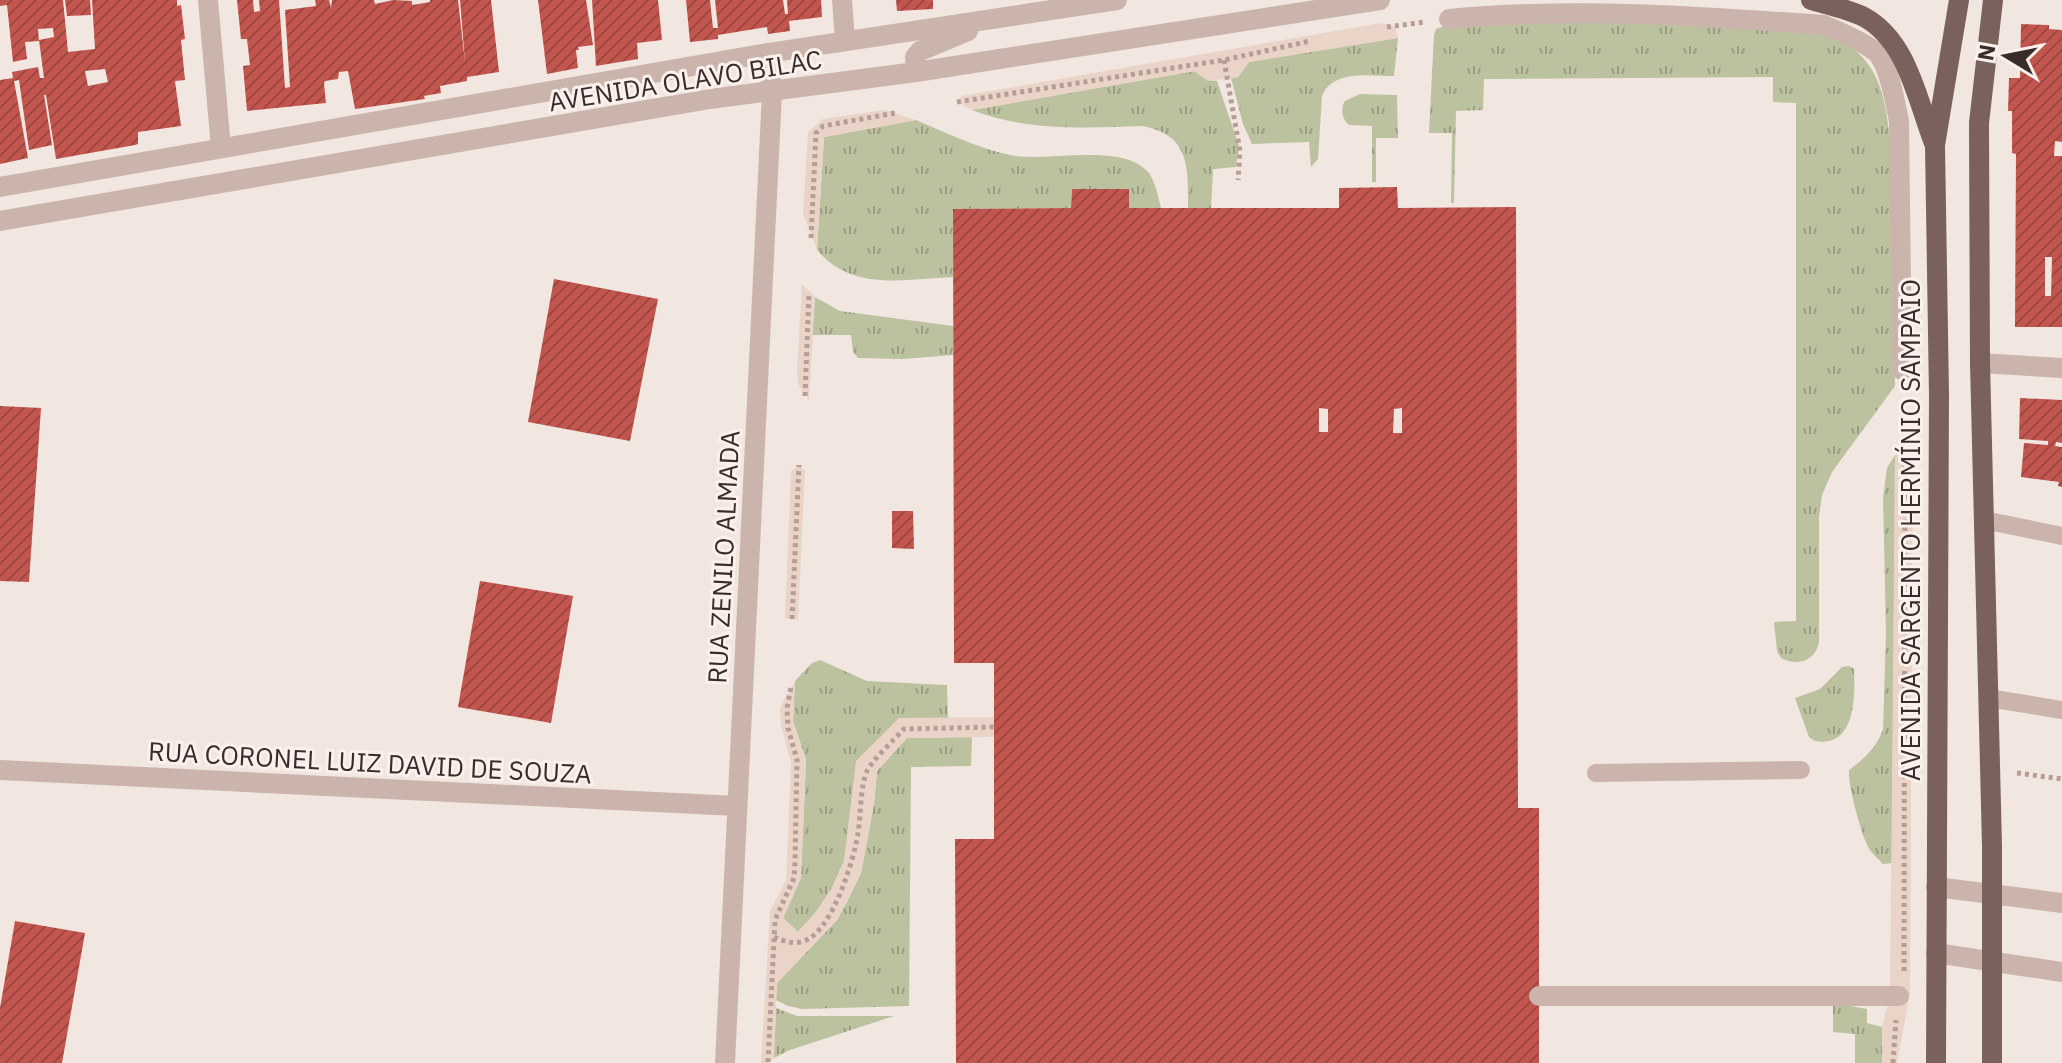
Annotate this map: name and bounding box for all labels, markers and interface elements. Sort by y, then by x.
north arrow [1966,16,2046,96]
street label: AVENIDA OLAVO BILAC [546,42,824,118]
text: N [1970,42,2001,63]
street label: AVENIDA SARGENTO HERMÍNIO SAMPAIO [1893,279,1927,781]
street label: RUA ZENILO ALMADA [699,429,747,684]
street label: RUA CORONEL LUIZ DAVID DE SOUZA [147,733,593,791]

